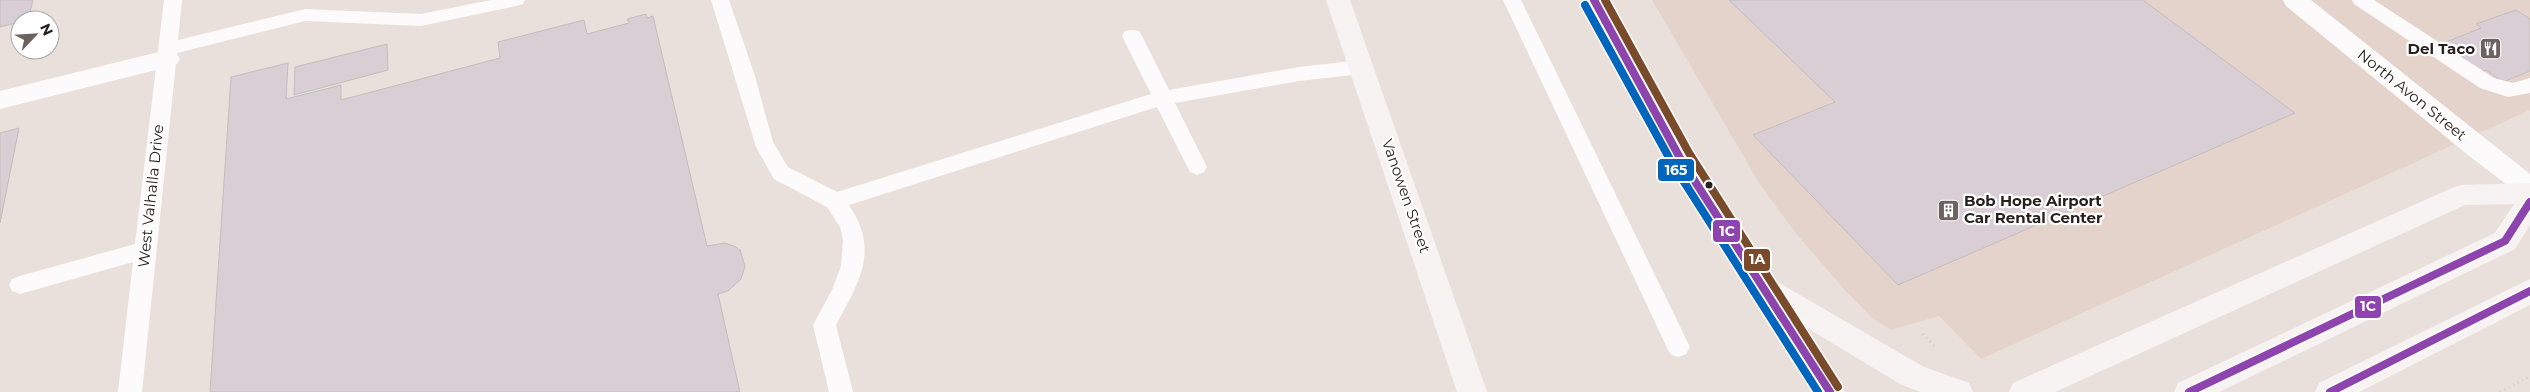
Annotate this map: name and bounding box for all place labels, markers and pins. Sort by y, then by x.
restaurant icon: Del Taco [2479,37,2503,61]
place label: Del Taco [2408,39,2475,58]
unlabelled marker [1704,180,1714,190]
place label: Bob Hope Airport Car Rental Center [1964,191,2103,227]
building icon: Bob Hope Airport Car Rental Center [1936,198,1960,222]

